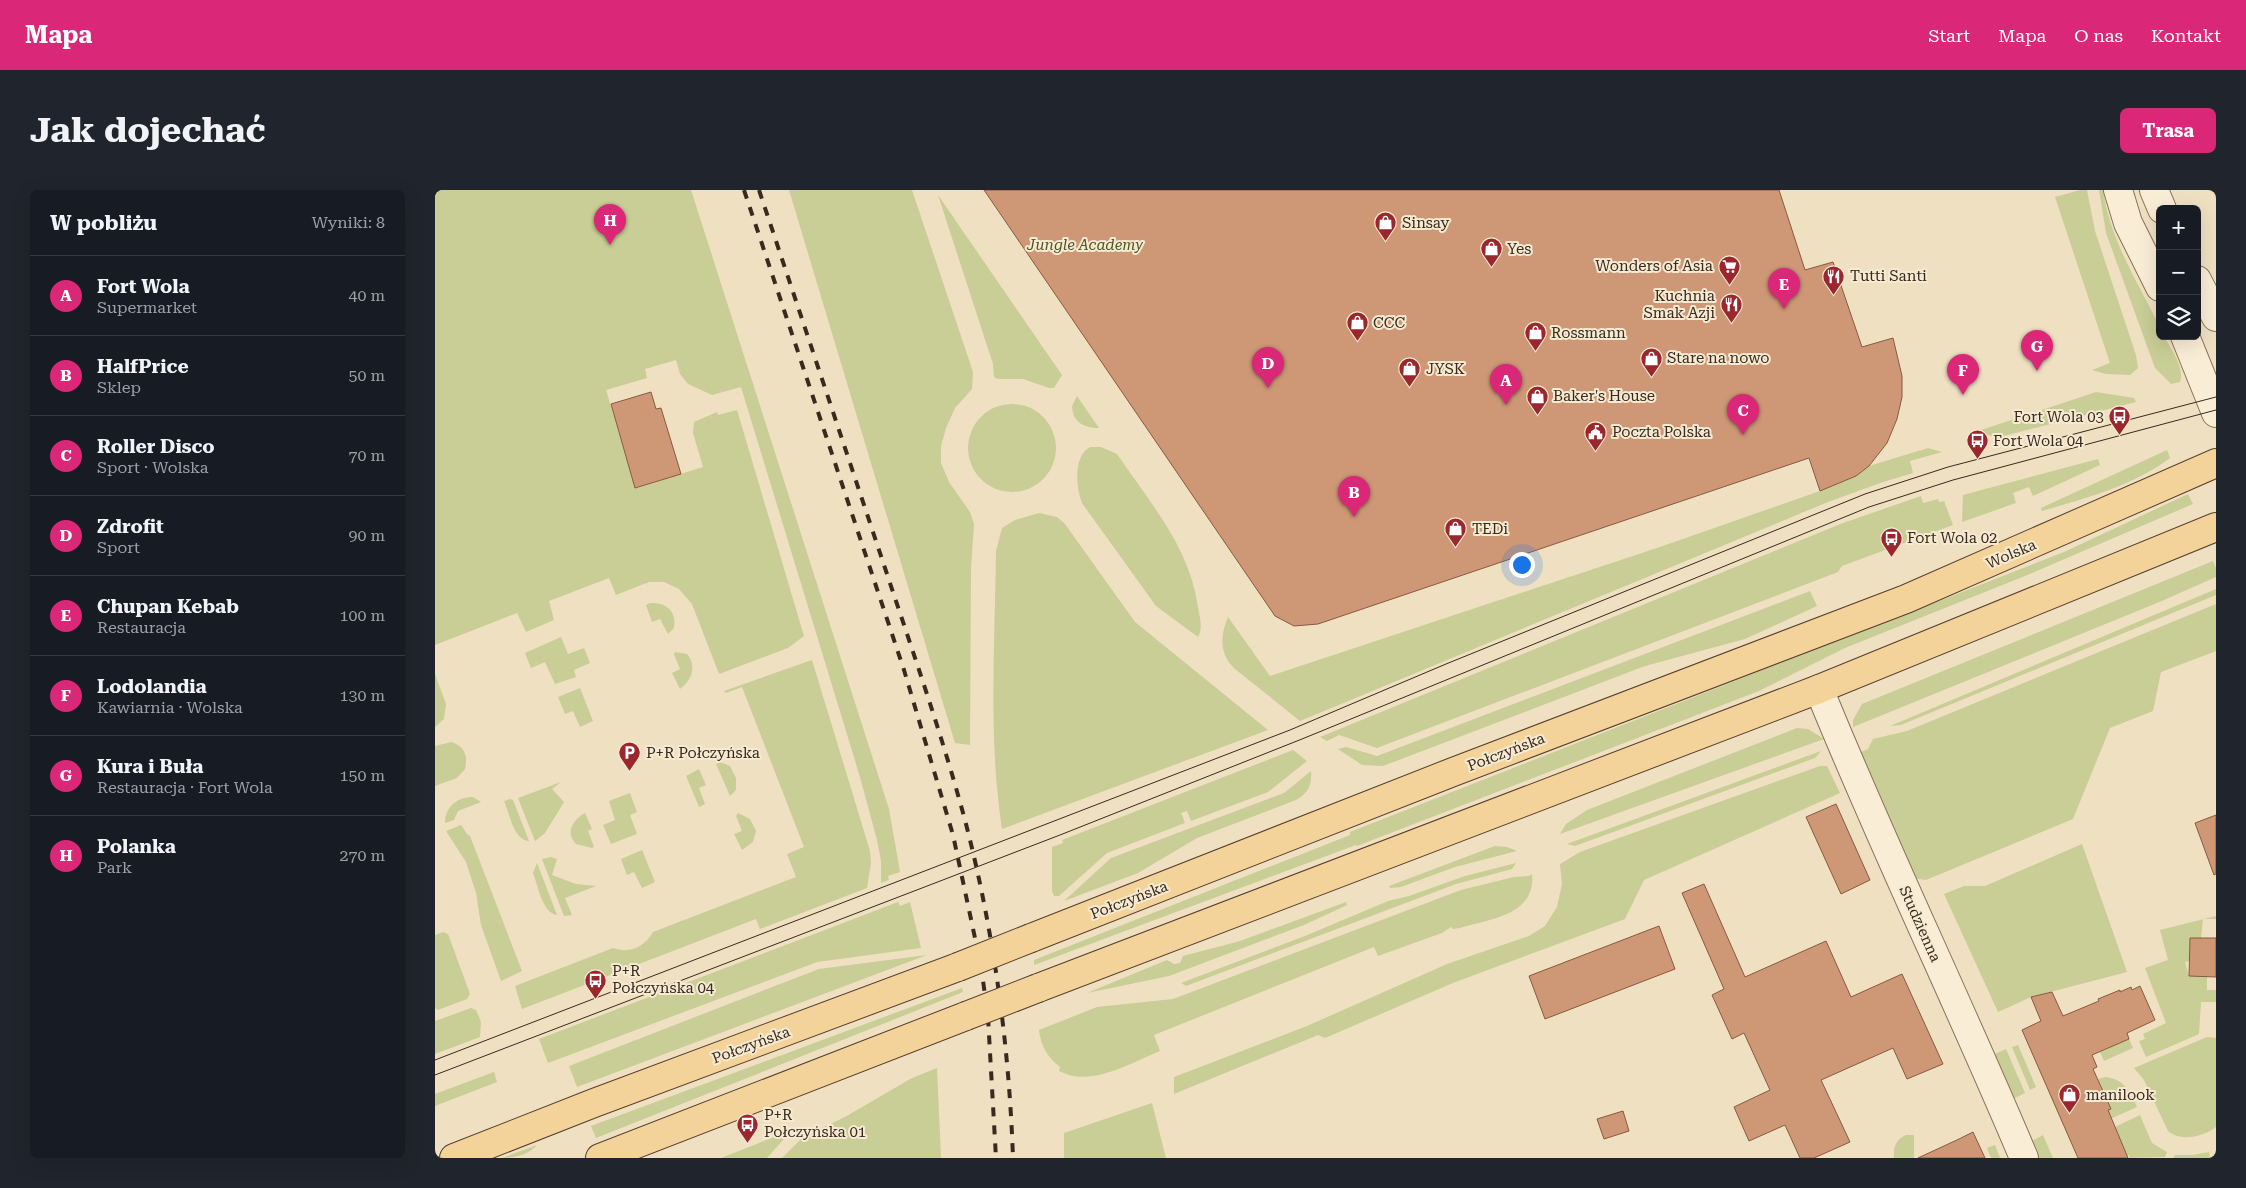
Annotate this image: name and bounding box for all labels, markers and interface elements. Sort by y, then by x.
text: Mapa [25,21,92,49]
text: Start [1928,25,1970,46]
text: Mapa [1998,25,2046,46]
text: O nas [2074,25,2123,46]
text: Kontakt [2151,25,2221,46]
button: Trasa [2120,108,2216,153]
text: Jak dojechać [30,110,266,151]
pin: H [594,204,626,245]
map controls [2156,205,2201,340]
button: + [2156,205,2201,250]
text: W pobliżu [50,211,157,235]
shop icon: Sinsay [1374,211,1398,242]
text: Wyniki: 8 [312,213,385,232]
place label: Sinsay [1402,214,1450,232]
park label: Jungle Academy [1026,236,1143,254]
shop icon: Yes [1479,237,1503,268]
place label: Yes [1507,240,1531,258]
button: − [2156,250,2201,295]
supermarket icon: Wonders of Asia [1717,254,1741,285]
place label: Wonders of Asia [1595,257,1713,275]
restaurant icon: Tutti Santi [1822,264,1846,295]
place label: Tutti Santi [1850,267,1927,285]
pin: E [1768,268,1800,309]
text: Fort Wola [97,275,190,298]
text: A [60,286,72,305]
text: 40 m [348,286,385,305]
place label: Kuchnia Smak Azji [1643,287,1715,322]
restaurant icon: Kuchnia Smak Azji [1719,293,1743,324]
button: layers [2156,295,2201,340]
text: Supermarket [97,298,197,317]
shop icon: CCC [1345,311,1369,342]
place label: CCC [1373,314,1406,332]
shop icon: Rossmann [1523,321,1547,352]
place label: Rossmann [1551,324,1626,342]
pin: G [2021,330,2053,371]
shop icon: Stare na nowo [1639,346,1663,377]
pin: D [1252,347,1284,388]
place label: Stare na nowo [1667,349,1769,367]
pin: F [1947,354,1979,395]
text: HalfPrice [97,355,189,378]
shop icon: JYSK [1398,357,1422,388]
place label: JYSK [1426,360,1465,378]
pin: A [1490,364,1522,405]
text: B [60,366,72,385]
text: 50 m [348,366,385,385]
text: Sklep [97,378,141,397]
shop icon: Baker's House [1525,384,1549,415]
place label: Baker's House [1553,387,1655,405]
pin: C [1727,394,1759,435]
bus stop icon: Fort Wola 03 [2108,405,2132,436]
place label: Fort Wola 03 [2014,408,2104,426]
public building icon: Poczta Polska [1584,420,1608,451]
place label: Poczta Polska [1612,423,1711,441]
bus stop icon: Fort Wola 04 [1965,429,1989,460]
place label: Fort Wola 04 [1993,432,2084,450]
text: Roller Disco [97,435,215,458]
text: C [60,446,72,465]
text: 70 m [348,446,385,465]
text: Sport · Wolska [97,458,208,477]
pin: B [1338,476,1370,517]
text: Zdrofit [97,515,164,538]
shop icon: TEDi [1444,517,1468,548]
place label: TEDi [1472,520,1508,538]
text: D [60,526,72,545]
text: 90 m [348,526,385,545]
bus stop icon: Fort Wola 02 [1879,526,1903,557]
place label: Fort Wola 02 [1907,529,1997,547]
street label: Wolska [1983,535,2039,573]
text: Sport [97,538,140,557]
your location [1509,552,1535,578]
text: Chupan Kebab [97,595,239,618]
text: E [61,606,71,625]
text: 100 m [339,606,385,625]
text: Restauracja [97,618,186,637]
text: Lodolandia [97,675,207,698]
text: F [61,686,71,705]
text: 130 m [339,686,385,705]
text: Kawiarnia · Wolska [97,698,243,717]
street label: Połczyńska [1465,729,1547,775]
parking icon: P+R Połczyńska [618,741,642,772]
place label: P+R Połczyńska [646,744,760,762]
text: Kura i Buła [97,755,203,778]
text: G [60,766,72,785]
text: 150 m [339,766,385,785]
text: Restauracja · Fort Wola [97,778,273,797]
text: Polanka [97,835,176,858]
text: H [59,846,73,865]
text: 270 m [339,846,385,865]
text: Park [97,858,132,877]
street label: Połczyńska [1088,877,1170,923]
street label: Studzienna [1895,883,1945,965]
place label: P+R Połczyńska 04 [612,962,715,997]
bus stop icon: P+R Połczyńska 04 [584,968,608,999]
street label: Połczyńska [710,1023,792,1067]
shop icon: manilook [2058,1083,2082,1114]
place label: manilook [2086,1086,2155,1104]
place label: P+R Połczyńska 01 [764,1106,866,1141]
bus stop icon: P+R Połczyńska 01 [736,1112,760,1143]

